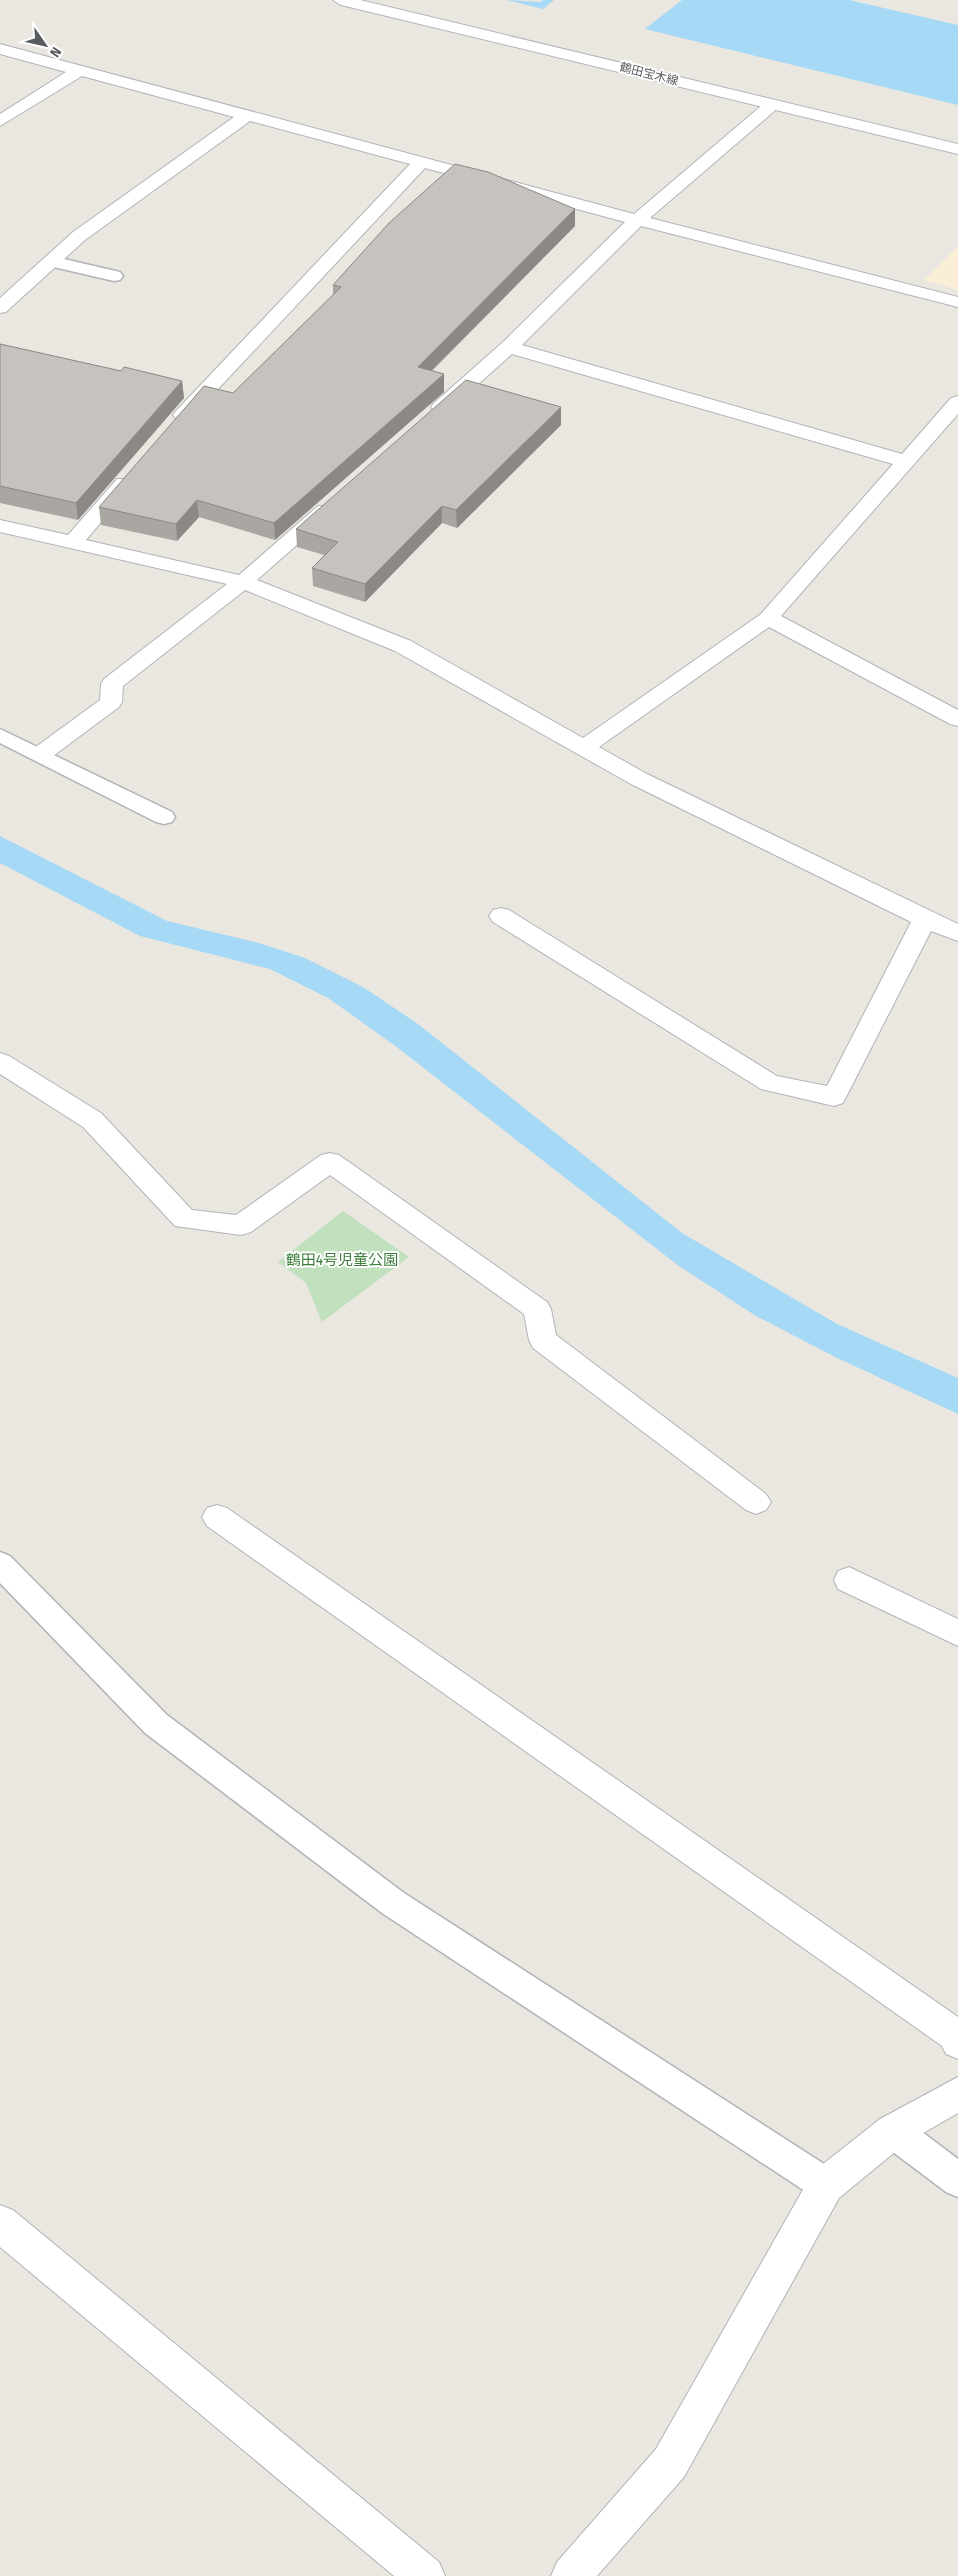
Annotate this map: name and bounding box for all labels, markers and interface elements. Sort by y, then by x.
north arrow [20,20,70,70]
text: N [46,44,65,60]
street label: 鶴田宝木線 [618,60,680,88]
park label: 鶴田4号児童公園 [286,1251,398,1269]

